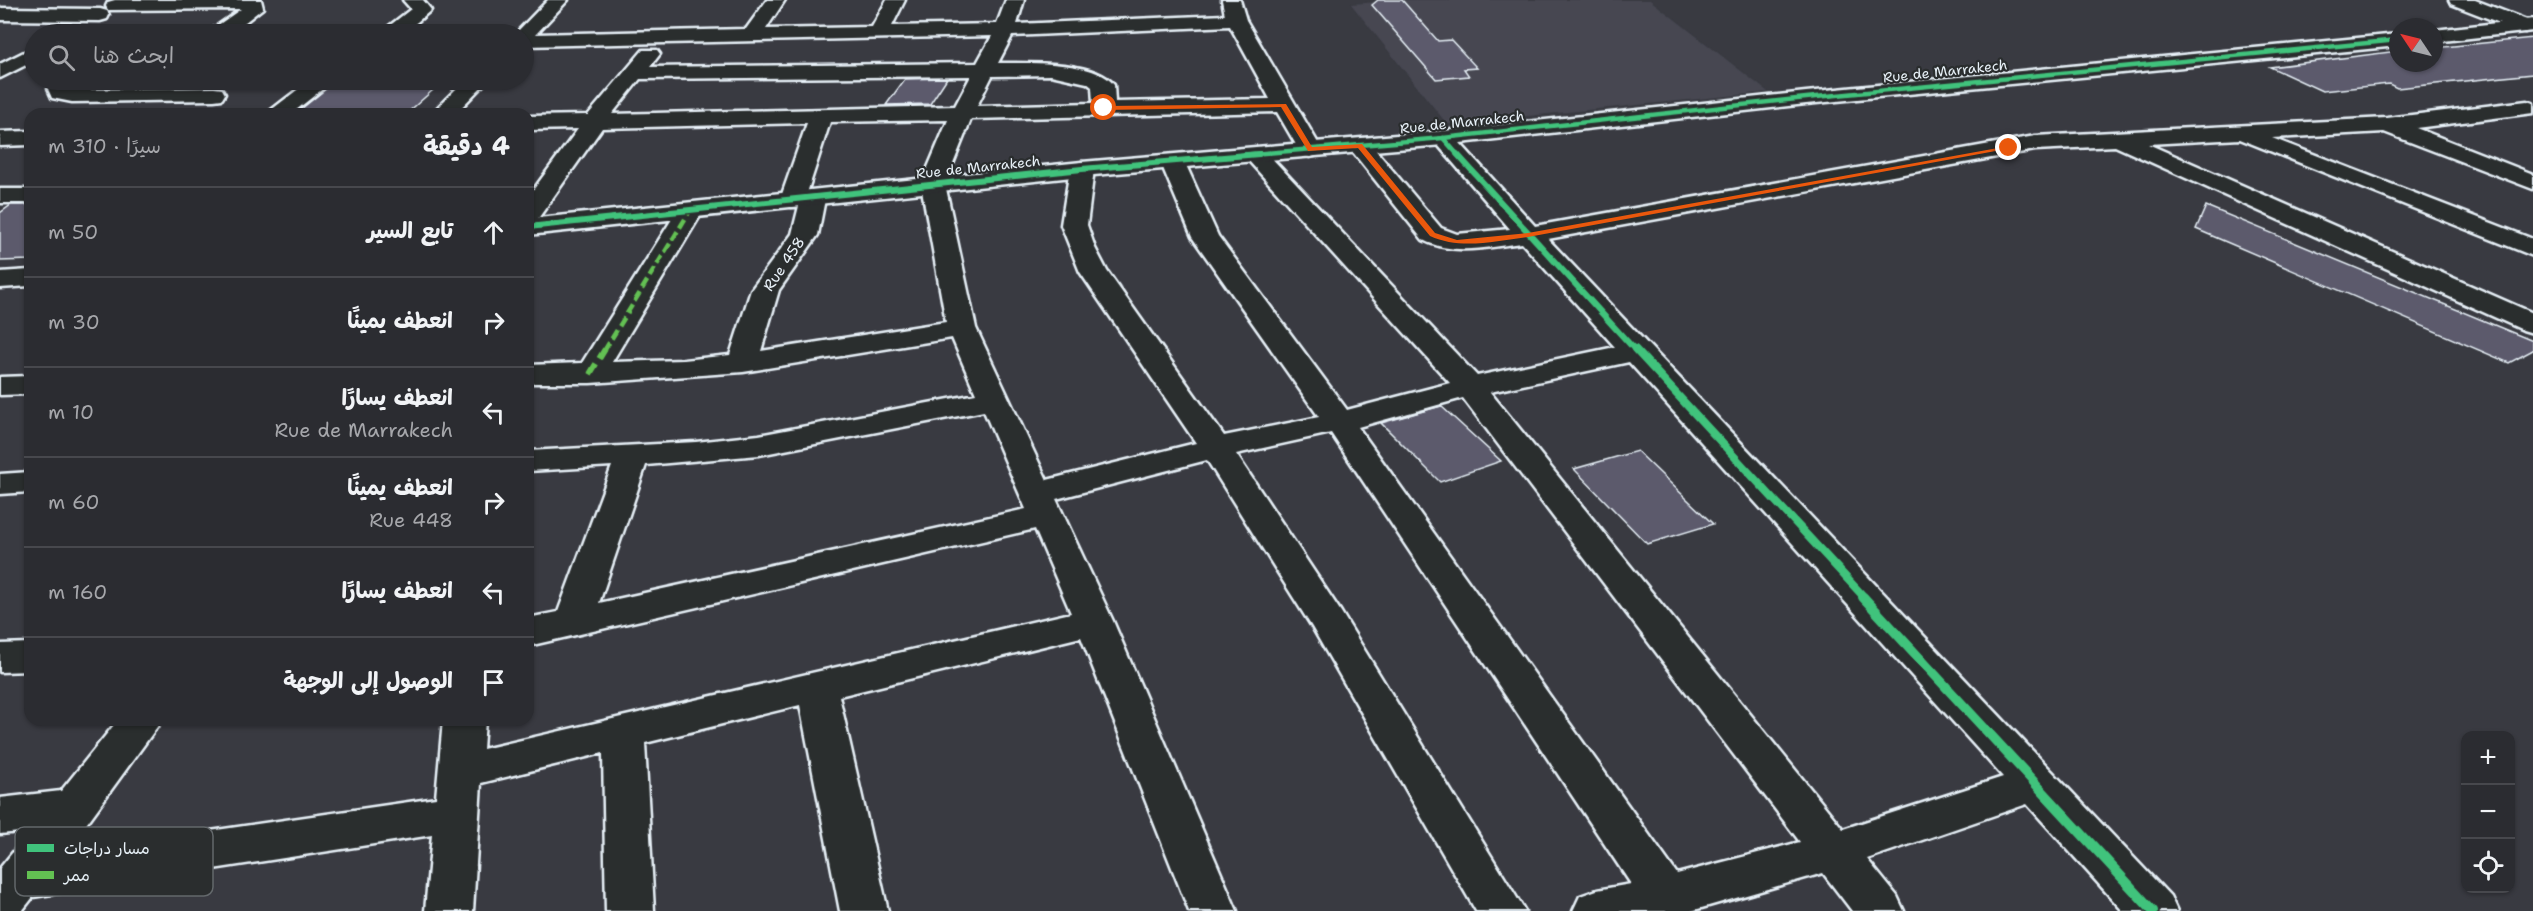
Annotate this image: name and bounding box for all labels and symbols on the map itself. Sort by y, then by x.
north arrow [2389,18,2443,72]
street label: Rue de Marrakech [1882,56,2008,86]
route start [1090,94,1116,120]
street label: Rue de Marrakech [1399,107,1525,137]
route end [1995,134,2021,160]
street label: Rue de Marrakech [915,152,1041,182]
street label: Rue 458 [758,233,810,295]
legend [15,827,213,896]
text: مسار دراجات [64,838,150,859]
text: ممر [62,865,90,886]

